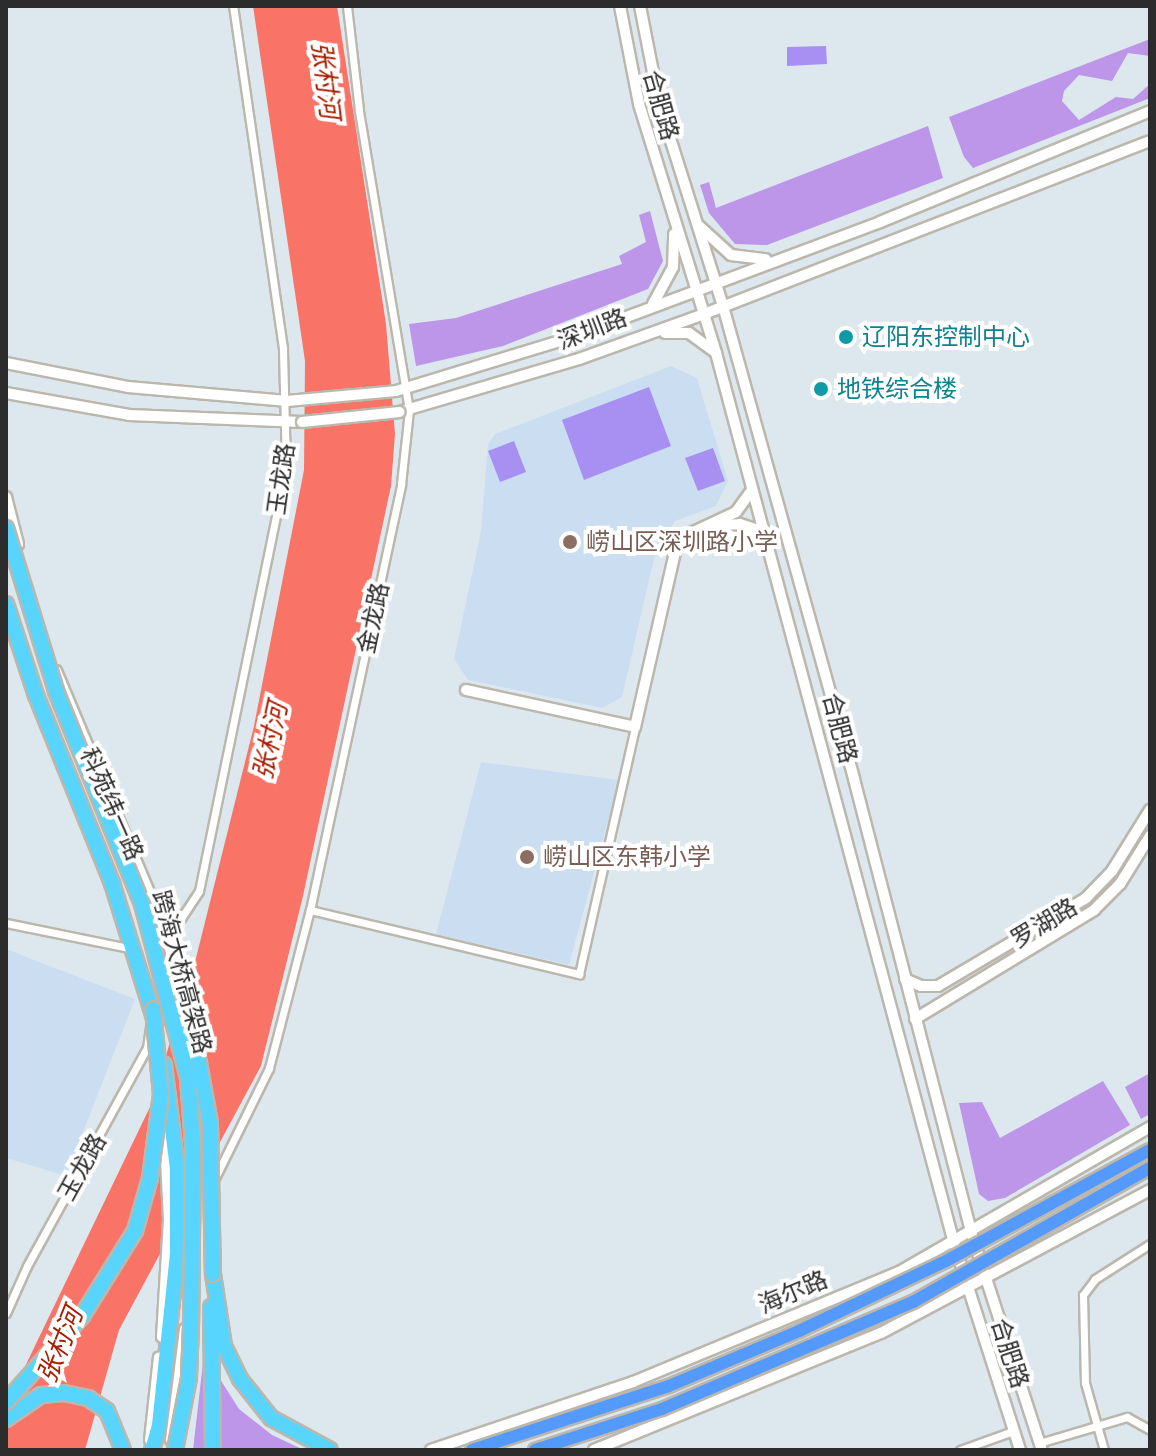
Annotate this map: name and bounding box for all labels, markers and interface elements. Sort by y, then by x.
water label: 张村河 [306,39,346,121]
street label: 合肥路 [637,66,685,144]
street label: 深圳路 [553,303,631,355]
place label: 辽阳东控制中心 [862,323,1030,351]
marker: 辽阳东控制中心 [837,328,855,346]
place label: 地铁综合楼 [837,375,957,403]
marker: 地铁综合楼 [812,380,830,398]
street label: 玉龙路 [262,441,300,517]
place label: 崂山区深圳路小学 [586,528,778,556]
marker: 崂山区深圳路小学 [561,533,579,551]
street label: 金龙路 [351,580,395,656]
street label: 合肥路 [817,689,863,767]
water label: 张村河 [247,700,293,782]
street label: 科苑纬一路 [74,743,150,865]
place label: 崂山区东韩小学 [543,843,711,871]
marker: 崂山区东韩小学 [518,848,536,866]
street label: 跨海大桥高架路 [146,887,218,1057]
street label: 罗湖路 [1006,892,1082,954]
street label: 玉龙路 [52,1129,112,1205]
street label: 海尔路 [754,1265,832,1319]
water label: 张村河 [31,1303,89,1387]
street label: 合肥路 [985,1314,1035,1392]

